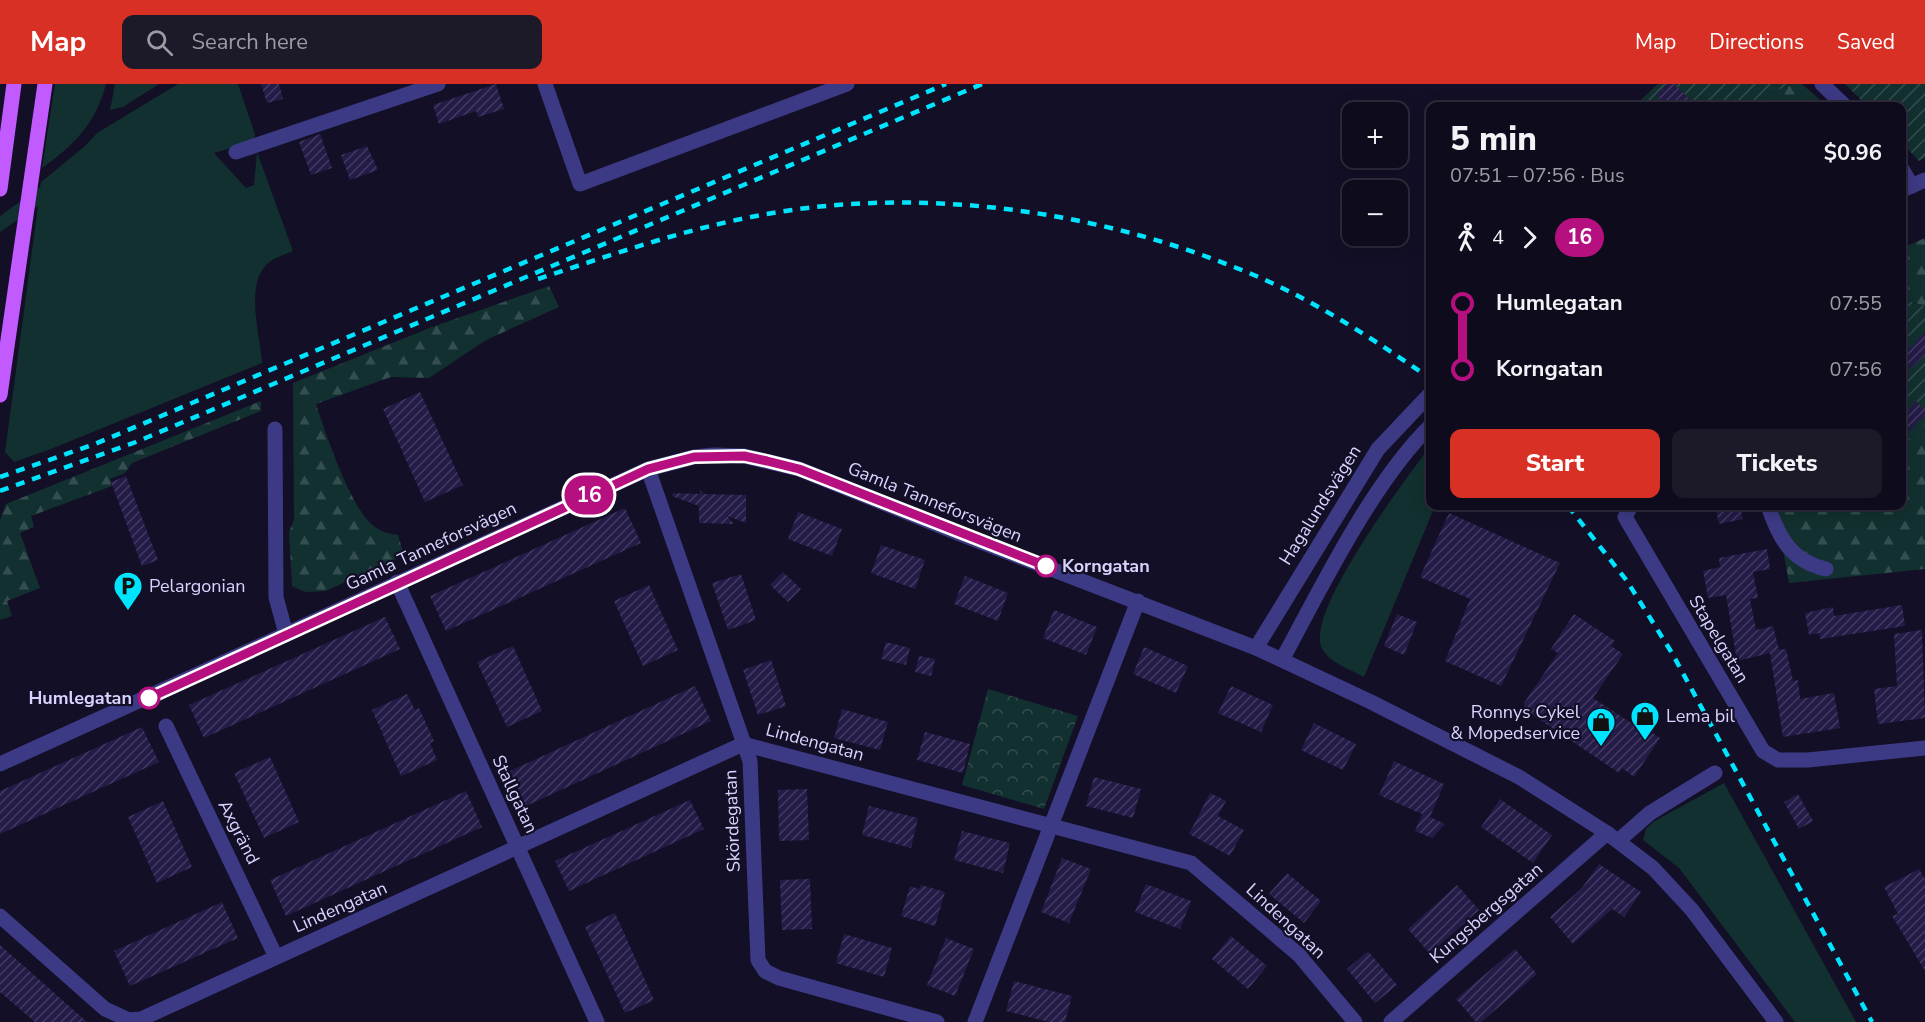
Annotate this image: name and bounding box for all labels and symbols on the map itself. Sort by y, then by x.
street label: Hagalundsvägen [1274,441,1366,569]
street label: Gamla Tanneforsvägen [844,456,1026,548]
line badge: 16 [562,476,616,514]
street label: Gamla Tanneforsvägen [342,496,520,596]
place label: Korngatan [1062,554,1150,578]
marker: Korngatan [1035,555,1057,577]
parking icon: Pelargonian [112,570,144,612]
place label: Pelargonian [149,574,245,598]
street label: Stapelgatan [1683,591,1755,687]
place label: Humlegatan [28,686,132,710]
marker: Humlegatan [138,687,160,709]
place label: Ronnys Cykel & Mopedservice [1451,700,1581,745]
shop icon: Lema bil [1629,700,1661,742]
place label: Lema bil [1666,704,1736,728]
shop icon: Ronnys Cykel & Mopedservice [1585,706,1617,748]
street label: Lindengatan [763,717,867,767]
street label: Stallgatan [486,751,544,837]
street label: Skördegatan [718,769,746,873]
street label: Axgränd [213,796,265,868]
street label: Kungsbergsgatan [1424,857,1548,969]
street label: Lindengatan [289,876,391,938]
street label: Lindengatan [1241,878,1331,964]

